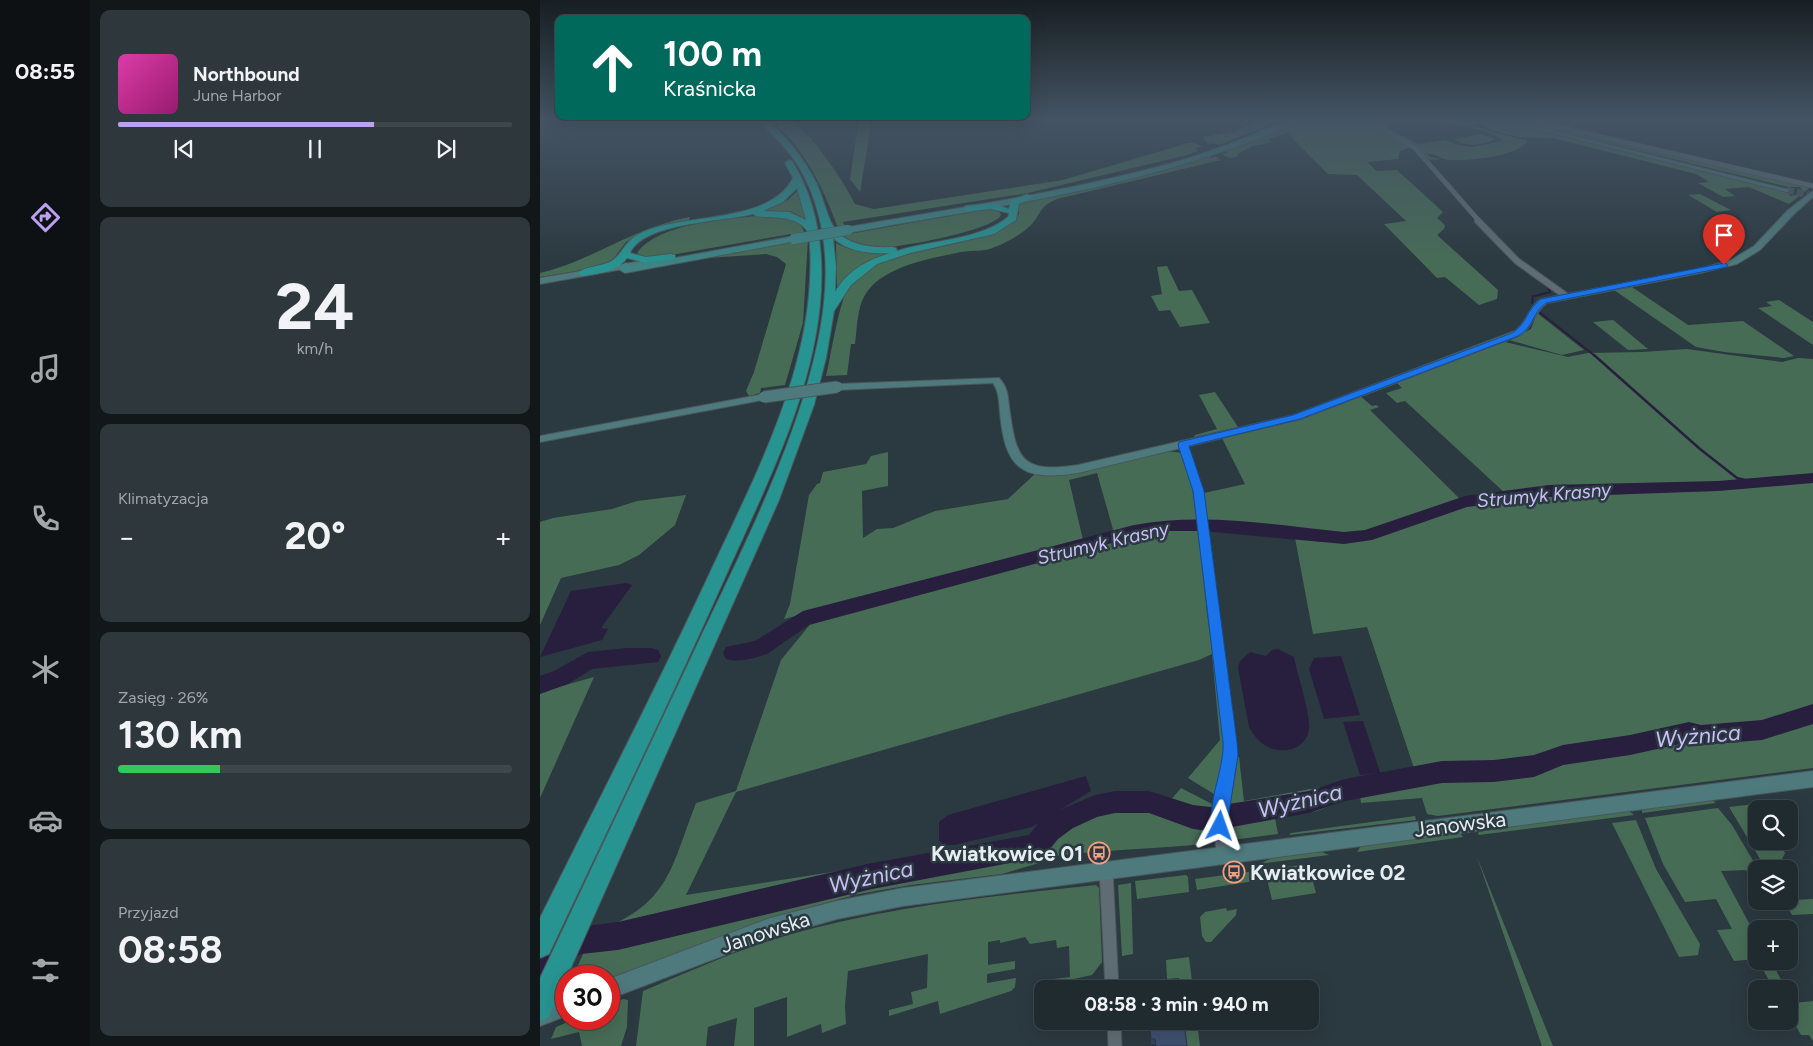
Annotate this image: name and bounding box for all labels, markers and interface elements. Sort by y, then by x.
text: 100 m [663,33,762,75]
icon: ahead [580,35,645,100]
text: 08:55 [15,58,75,85]
text: Northbound [193,63,300,86]
text: Kraśnicka [663,75,756,102]
text: June Harbor [193,86,281,105]
icon: previous [170,135,198,163]
icon: pause [301,135,329,163]
icon: next [432,135,460,163]
icon: directions [28,200,63,235]
pin [1703,214,1745,265]
icon: arrive [1710,221,1738,249]
text: 24 [276,267,354,345]
text: km/h [297,339,333,358]
icon: music [28,351,63,386]
water label: Strumyk Krasny [1476,478,1613,512]
text: Klimatyzacja [118,489,208,508]
icon: phone [28,501,63,536]
text: 20° [285,513,346,559]
water label: Strumyk Krasny [1035,516,1172,569]
text: − [118,520,135,554]
text: + [495,520,512,554]
icon: climate [28,652,63,687]
text: Zasięg · 26% [118,688,208,707]
text: 130 km [118,712,242,758]
water label: Wyżnica [1654,719,1742,753]
water label: Wyżnica [1255,778,1345,824]
position arrow [1193,799,1245,851]
map controls [1748,800,1798,1030]
button: search [1748,800,1798,850]
icon: car [28,803,63,838]
street label: Janowska [1413,806,1507,842]
place label: Kwiatkowice 01 [931,841,1083,866]
bus stop icon: Kwiatkowice 01 [1087,841,1111,865]
water label: Wyżnica [826,855,916,899]
bus stop icon: Kwiatkowice 02 [1222,860,1246,884]
place label: Kwiatkowice 02 [1250,860,1405,885]
button: layers [1748,860,1798,910]
text: Przyjazd [118,903,179,922]
street label: Janowska [717,906,813,958]
button: + [1748,920,1798,970]
text: 08:58 [118,927,223,973]
icon: filters [28,953,63,988]
speed limit sign: 30 [555,965,620,1030]
button: − [1748,980,1798,1030]
text: 08:58 · 3 min · 940 m [1084,993,1269,1016]

